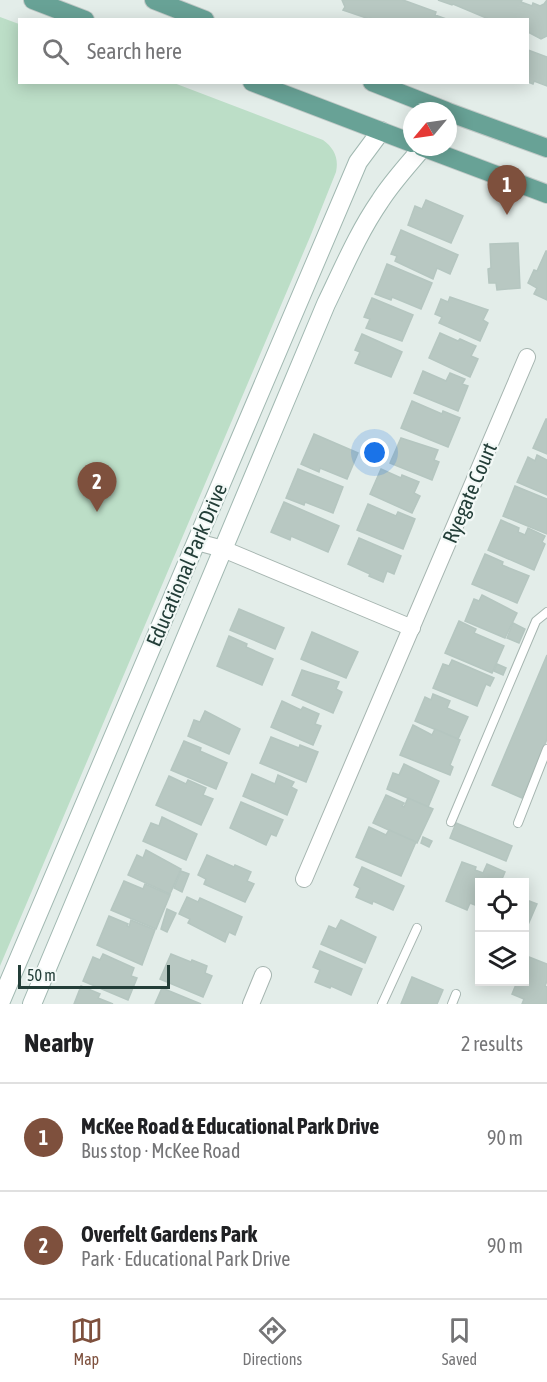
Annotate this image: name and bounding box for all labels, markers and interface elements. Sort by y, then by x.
search box [18,18,529,84]
icon: search [39,35,72,68]
text: Search here [87,38,182,64]
north arrow [403,102,457,156]
pin: 1 [488,166,526,215]
your location [360,438,389,467]
street label: Ryegate Court [437,439,501,546]
pin: 2 [78,462,116,512]
street label: Educational Park Drive [141,480,231,650]
map controls [475,878,529,986]
button: locate [475,878,529,932]
button: layers [475,932,529,986]
scale bar [18,962,170,990]
text: 50 m [27,966,56,984]
text: Nearby [24,1028,94,1058]
text: 2 results [461,1032,523,1055]
text: McKee Road & Educational Park Drive [81,1113,379,1139]
text: 1 [39,1126,48,1149]
text: 90 m [487,1126,523,1149]
text: Bus stop · McKee Road [81,1139,240,1162]
text: Overfelt Gardens Park [81,1221,257,1247]
text: 2 [39,1234,48,1257]
text: 90 m [487,1234,523,1257]
text: Park · Educational Park Drive [81,1247,290,1270]
tab: Map [70,1314,103,1368]
tab: Directions [242,1314,302,1368]
tab: Saved [442,1314,477,1368]

